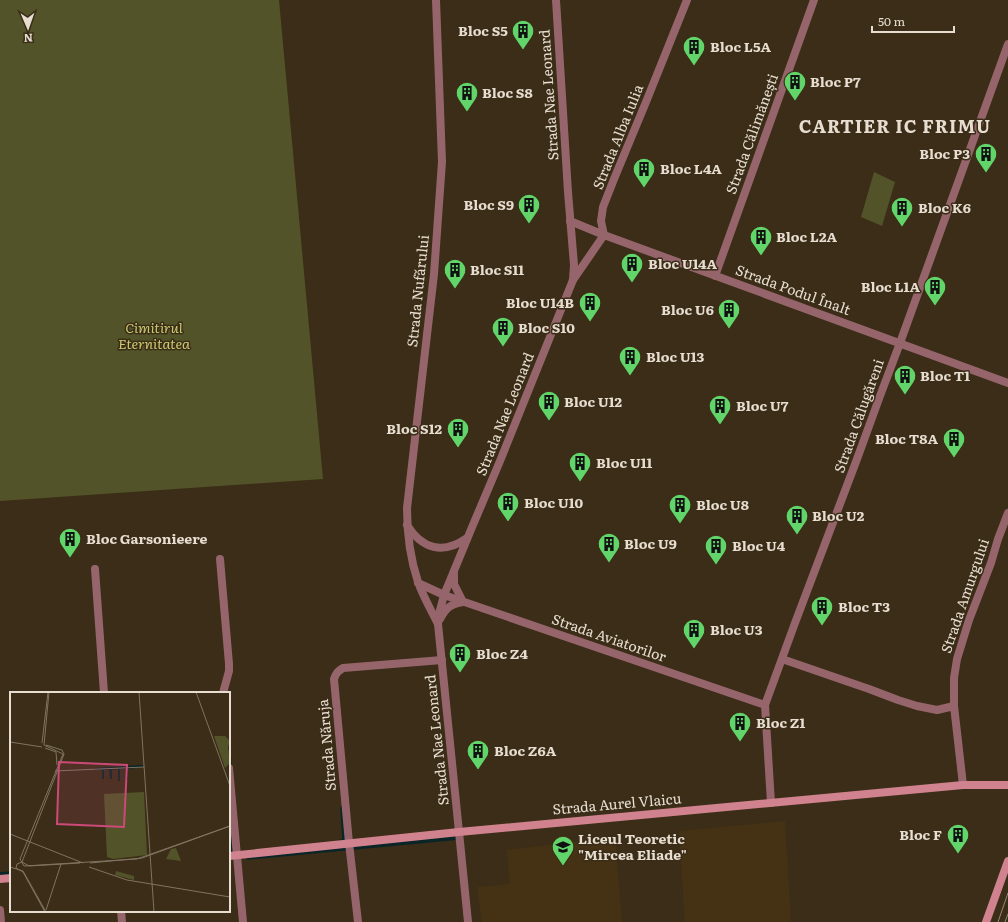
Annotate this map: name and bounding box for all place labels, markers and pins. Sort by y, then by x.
building icon: Bloc S5 [510,18,536,51]
place label: Bloc S5 [458,20,508,40]
building icon: Bloc L5A [681,34,707,67]
place label: Bloc L5A [710,36,772,56]
building icon: Bloc P7 [782,69,808,102]
place label: Bloc P7 [810,71,861,91]
building icon: Bloc S8 [454,80,480,113]
place label: Bloc S8 [482,82,533,102]
building icon: Bloc P3 [973,141,999,174]
place label: Bloc P3 [919,143,970,163]
building icon: Bloc L4A [631,156,657,189]
place label: Bloc L4A [660,158,722,178]
building icon: Bloc S9 [516,192,542,225]
place label: Bloc S9 [464,194,514,214]
building icon: Bloc K6 [889,195,915,228]
place label: Bloc K6 [918,197,971,217]
building icon: Bloc L2A [748,224,774,257]
place label: Bloc L2A [776,226,837,246]
building icon: Bloc U14A [619,251,645,284]
place label: Bloc U14A [648,253,718,273]
building icon: Bloc S11 [442,257,468,290]
place label: Bloc S11 [470,259,524,279]
building icon: Bloc L1A [922,274,948,307]
place label: Bloc L1A [861,276,920,296]
building icon: Bloc U14B [577,290,603,323]
place label: Bloc U14B [506,292,574,312]
building icon: Bloc U6 [716,297,742,330]
place label: Bloc U6 [661,299,714,319]
building icon: Bloc S10 [490,315,516,348]
place label: Bloc S10 [518,317,575,337]
building icon: Bloc U13 [617,344,643,377]
place label: Bloc U13 [646,346,705,366]
building icon: Bloc T1 [892,363,918,396]
place label: Bloc T1 [920,365,970,385]
building icon: Bloc U12 [536,389,562,422]
place label: Bloc U12 [564,391,623,411]
building icon: Bloc U7 [707,393,733,426]
place label: Bloc U7 [736,395,789,415]
building icon: Bloc S12 [445,416,471,449]
place label: Bloc S12 [386,418,442,438]
building icon: Bloc T8A [941,426,967,459]
place label: Bloc T8A [875,428,938,448]
building icon: Bloc U11 [567,450,593,483]
place label: Bloc U11 [596,452,653,472]
building icon: Bloc U10 [495,490,521,523]
place label: Bloc U10 [524,492,584,512]
building icon: Bloc U8 [667,492,693,525]
place label: Bloc U8 [696,494,749,514]
building icon: Bloc U2 [784,503,810,536]
place label: Bloc U2 [812,505,865,525]
building icon: Bloc Garsonieere [57,526,83,559]
place label: Bloc Garsonieere [86,528,208,548]
building icon: Bloc U9 [596,531,622,564]
place label: Bloc U9 [624,533,677,553]
building icon: Bloc U4 [703,533,729,566]
place label: Bloc U4 [732,535,786,555]
building icon: Bloc T3 [809,594,835,627]
place label: Bloc T3 [838,596,890,616]
building icon: Bloc U3 [681,617,707,650]
place label: Bloc U3 [710,619,763,639]
building icon: Bloc Z4 [447,641,473,674]
place label: Bloc Z4 [476,643,528,663]
building icon: Bloc Z1 [727,710,753,743]
place label: Bloc Z1 [756,712,805,732]
building icon: Bloc Z6A [465,738,491,771]
place label: Bloc Z6A [494,740,557,760]
building icon: Bloc F [945,822,971,855]
place label: Bloc F [899,824,942,844]
place label: Liceul Teoretic "Mircea Eliade" [578,828,687,864]
school or university icon: Liceul Teoretic "Mircea Eliade" [550,834,576,867]

